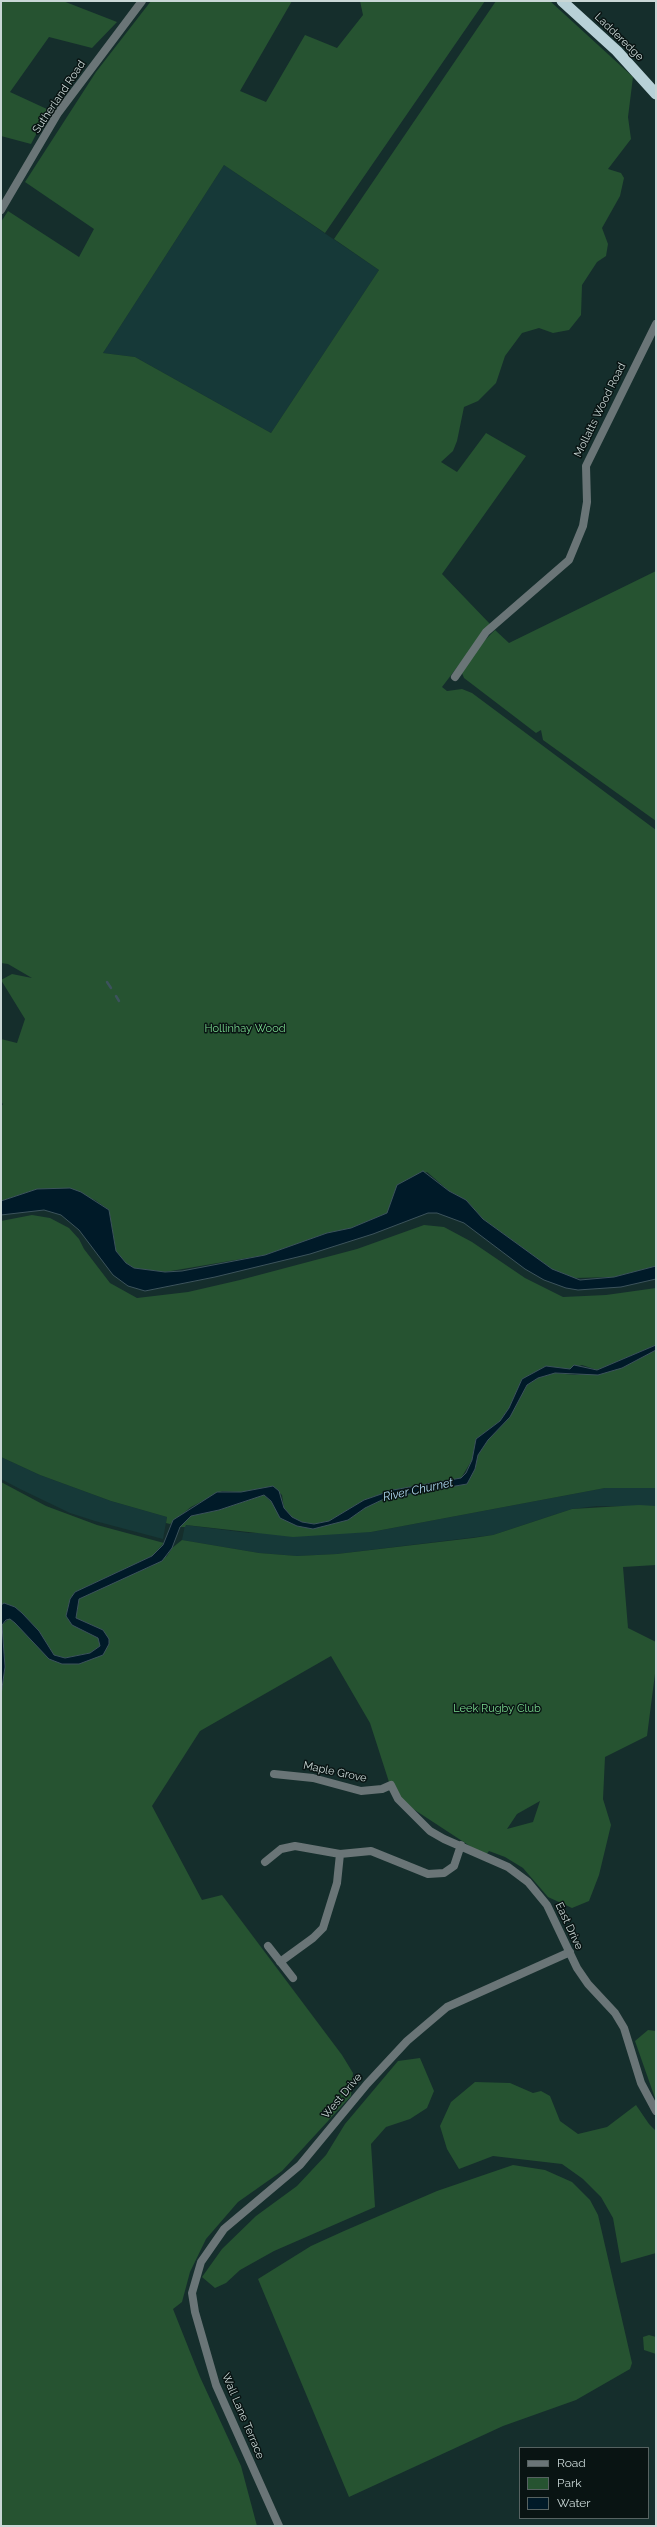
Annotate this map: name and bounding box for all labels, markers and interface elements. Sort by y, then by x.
street label: Ladderedge [592,10,646,64]
street label: Sutherland Road [30,58,88,136]
street label: Mollatts Wood Road [571,361,629,459]
park label: Hollinhay Wood [204,1022,286,1036]
water label: River Churnet [381,1475,455,1505]
park label: Leek Rugby Club [453,1702,541,1716]
street label: Maple Grove [302,1759,368,1785]
street label: East Drive [552,1900,586,1952]
street label: West Drive [319,2071,365,2121]
street label: Wall Lane Terrace [219,2371,267,2461]
legend [519,2447,649,2519]
text: Road [557,2456,586,2470]
text: Park [557,2476,582,2490]
text: Water [557,2496,591,2510]

